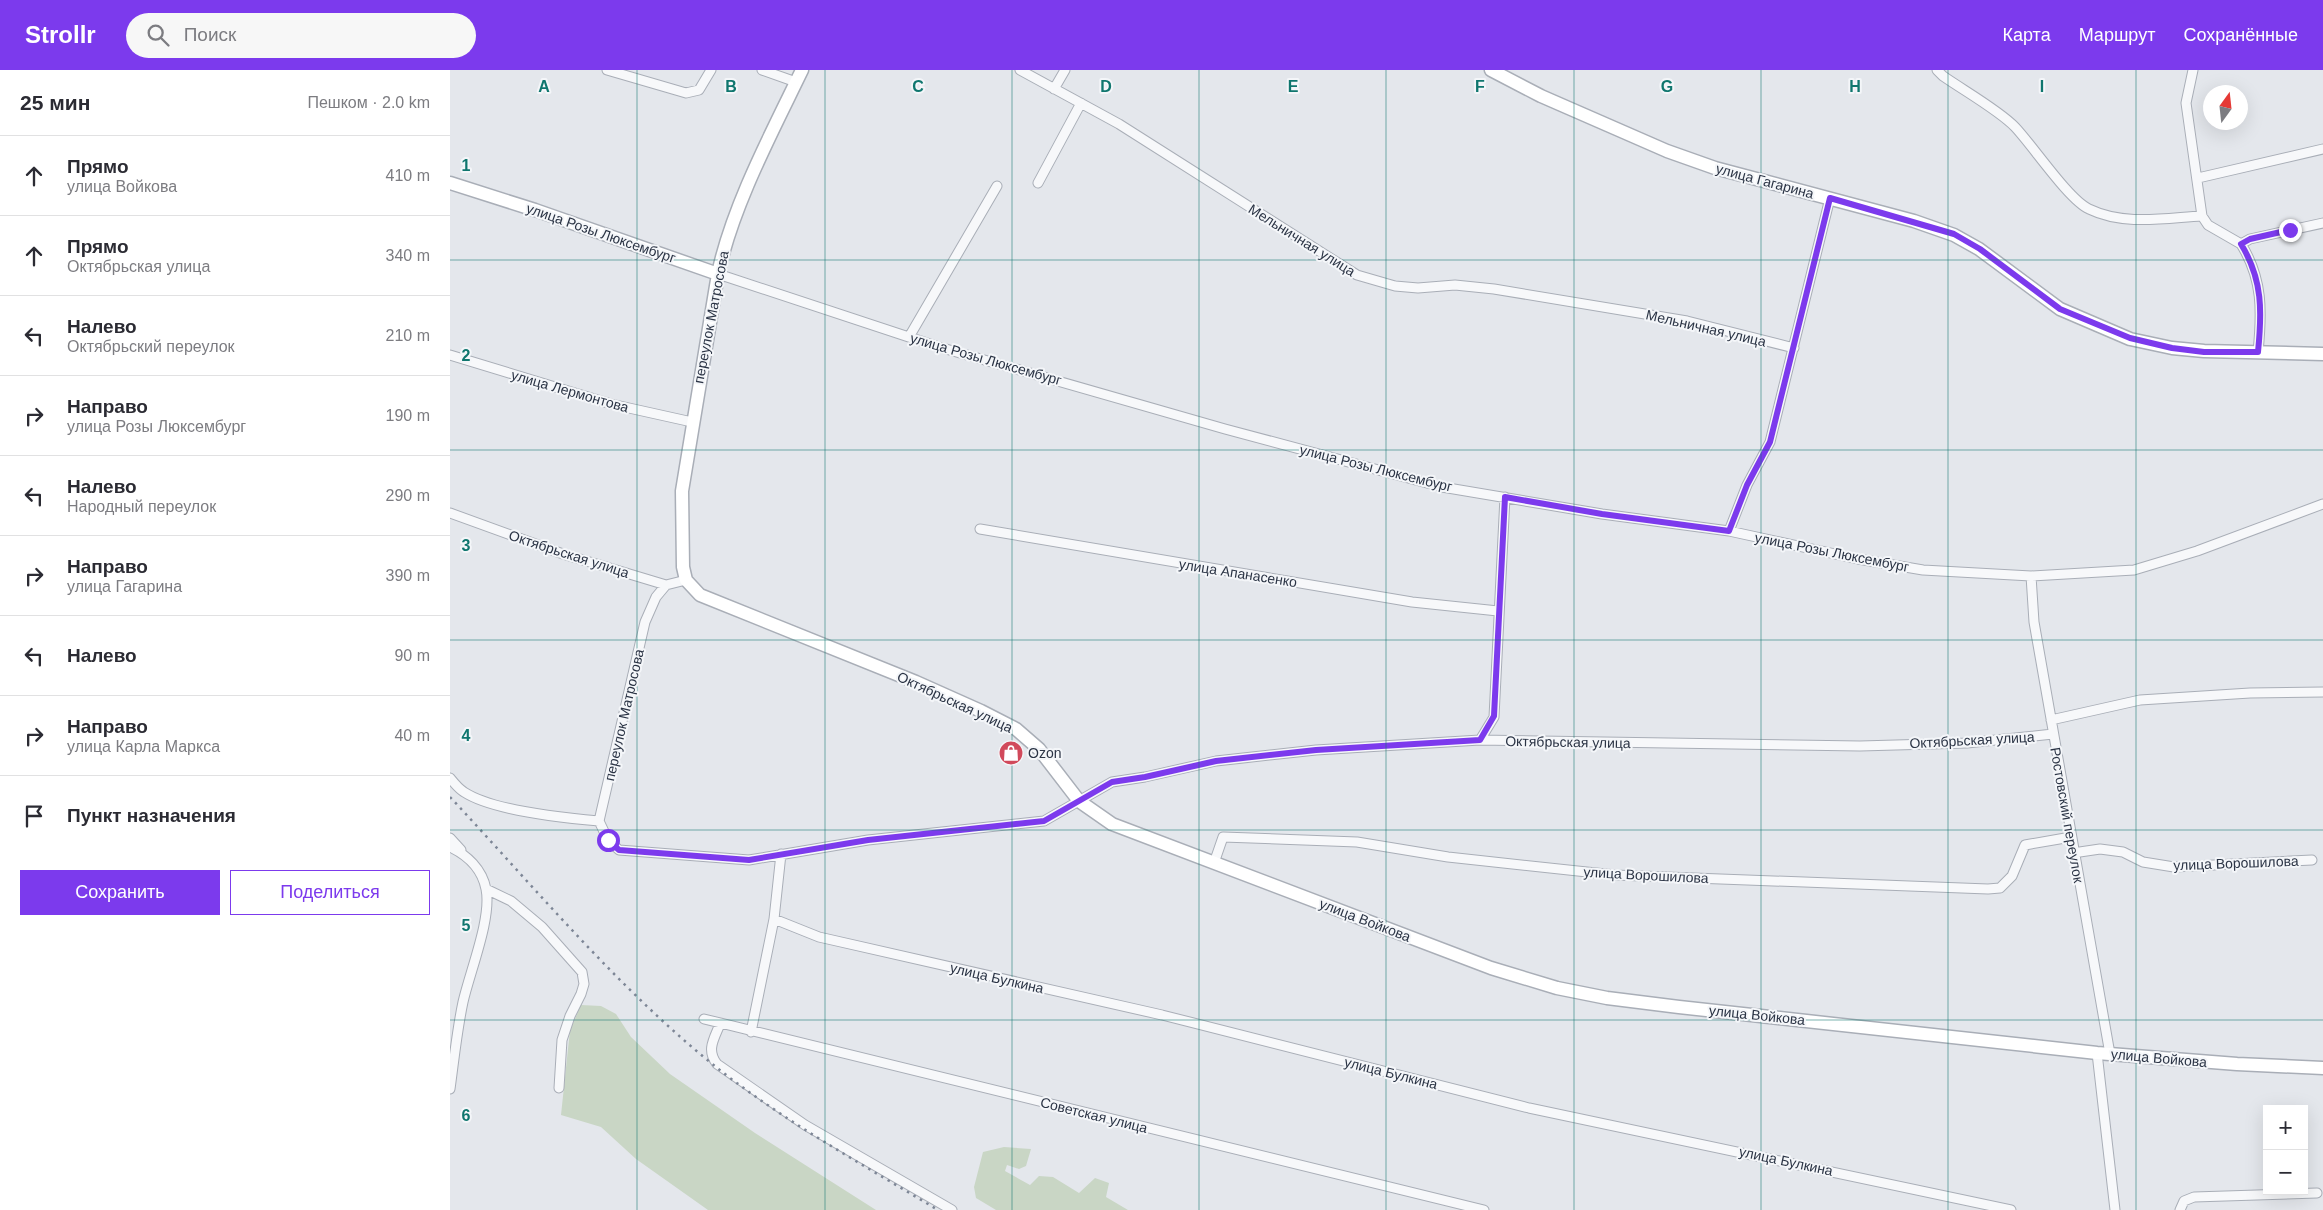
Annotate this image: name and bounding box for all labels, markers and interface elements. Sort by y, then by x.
search box [126,13,476,58]
text: Strollr [25,21,96,48]
icon: search [144,21,172,49]
text: Поиск [184,24,236,45]
text: Карта [2003,25,2051,45]
text: Маршрут [2079,25,2155,45]
text: Сохранённые [2183,25,2298,45]
text: A [538,78,550,95]
text: B [725,78,737,95]
text: C [912,78,924,95]
text: D [1100,78,1112,95]
text: E [1288,78,1299,95]
text: F [1475,78,1485,95]
text: G [1661,78,1673,95]
text: H [1849,78,1861,95]
text: I [2040,78,2044,95]
north arrow [2203,85,2248,130]
text: 25 мин [20,91,90,114]
text: Пешком · 2.0 km [307,94,430,111]
text: Прямо [67,156,129,177]
text: 1 [462,157,471,174]
street label: улица Гагарина [1714,160,1816,202]
icon: ahead [20,162,48,190]
text: 410 m [386,167,430,184]
text: улица Войкова [67,178,177,195]
street label: улица Розы Люксембург [524,200,678,266]
street label: Мельничная улица [1246,201,1359,279]
route end [2279,219,2302,242]
text: Прямо [67,236,129,257]
icon: ahead [20,242,48,270]
text: 340 m [386,247,430,264]
street label: переулок Матросова [690,249,732,385]
text: Октябрьская улица [67,258,210,275]
street label: Мельничная улица [1644,306,1768,350]
text: Налево [67,316,137,337]
icon: left [20,322,48,350]
text: 210 m [386,327,430,344]
street label: улица Розы Люксембург [908,330,1064,388]
text: Октябрьский переулок [67,338,235,355]
text: 2 [462,347,471,364]
street label: улица Лермонтова [509,367,631,415]
text: Направо [67,396,148,417]
icon: right [20,402,48,430]
text: 190 m [386,407,430,424]
text: улица Розы Люксембург [67,418,246,435]
street label: улица Розы Люксембург [1298,441,1454,495]
text: Налево [67,476,137,497]
icon: left [20,482,48,510]
text: 290 m [386,487,430,504]
text: Народный переулок [67,498,216,515]
street label: Октябрьская улица [507,527,631,581]
street label: улица Розы Люксембург [1754,529,1910,575]
text: 3 [462,537,471,554]
text: Направо [67,556,148,577]
street label: улица Апанасенко [1178,556,1298,590]
icon: right [20,562,48,590]
text: 390 m [386,567,430,584]
text: улица Гагарина [67,578,182,595]
icon: left [20,642,48,670]
text: Налево [67,645,137,666]
text: 90 m [394,647,430,664]
street label: переулок Матросова [601,647,647,783]
street label: Октябрьская улица [895,668,1015,736]
text: Направо [67,716,148,737]
icon: right [20,722,48,750]
text: 40 m [394,727,430,744]
text: 4 [462,727,471,744]
street label: Октябрьская улица [1909,729,2035,751]
street label: Октябрьская улица [1505,733,1631,751]
text: улица Карла Маркса [67,738,220,755]
shop icon: Ozon [998,740,1024,766]
place label: Ozon [1028,745,1061,761]
street label: Ростовский переулок [2047,746,2087,885]
icon: arrive [20,802,48,830]
text: Пункт назначения [67,805,236,826]
route start [597,829,620,852]
street label: улица Ворошилова [2173,853,2299,873]
street label: улица Ворошилова [1583,864,1709,886]
button: Сохранить [20,870,220,915]
button: Поделиться [230,870,430,915]
street label: улица Войкова [1317,895,1413,945]
text: 5 [462,917,471,934]
street label: улица Булкина [949,959,1046,997]
street label: улица Войкова [1708,1002,1806,1028]
street label: улица Войкова [2110,1046,2208,1070]
street label: улица Булкина [1343,1054,1440,1092]
street label: Советская улица [1039,1094,1149,1136]
map controls [2263,1105,2308,1195]
button: + [2263,1105,2308,1150]
text: 6 [462,1107,471,1124]
street label: улица Булкина [1738,1143,1835,1179]
button: − [2263,1150,2308,1195]

